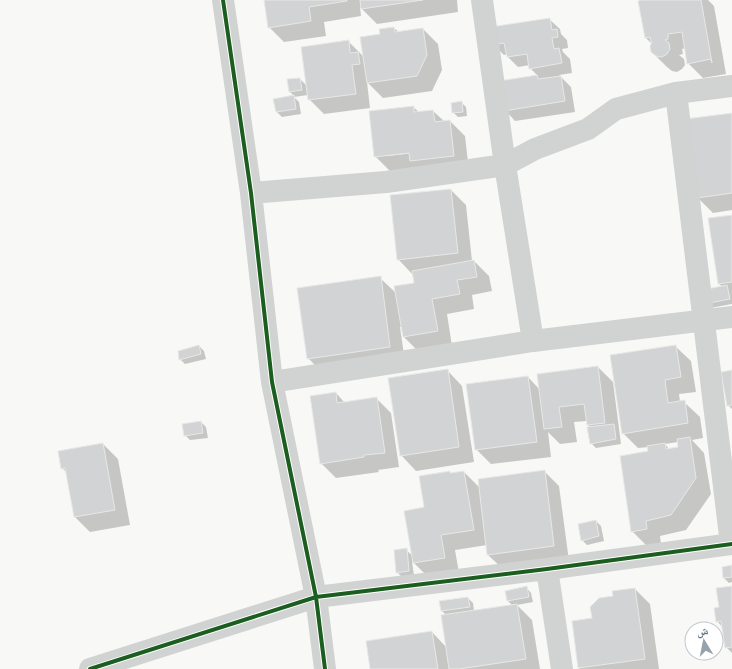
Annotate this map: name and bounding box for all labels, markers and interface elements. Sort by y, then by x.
north arrow [684,621,724,661]
text: ش [695,623,710,640]

